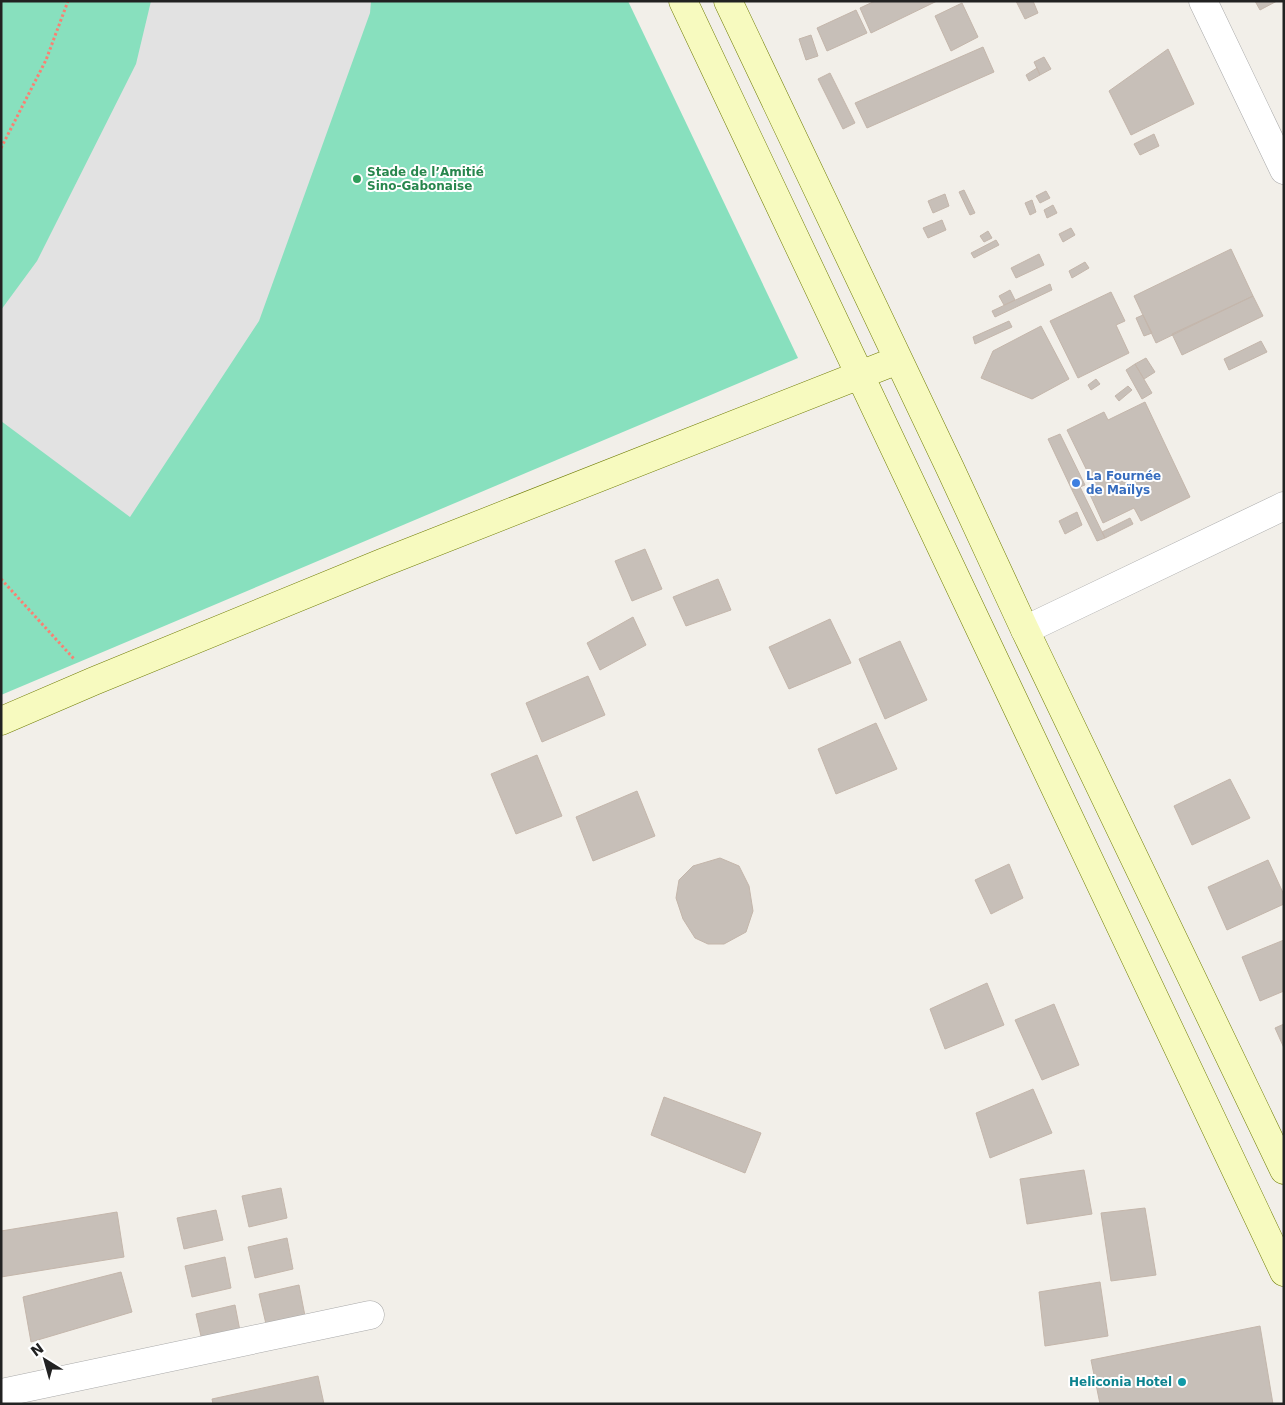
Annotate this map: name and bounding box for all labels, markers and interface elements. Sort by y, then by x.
place label: Stade de l’Amitié Sino-Gabonaise [367,165,484,193]
marker: Stade de l’Amitié Sino-Gabonaise [351,173,363,185]
place label: La Fournée de Maïlys [1086,469,1161,497]
marker: La Fournée de Maïlys [1070,477,1082,489]
north arrow [20,1335,70,1385]
text: N [28,1340,47,1360]
place label: Heliconia Hotel [1069,1375,1172,1389]
marker: Heliconia Hotel [1176,1376,1188,1388]

